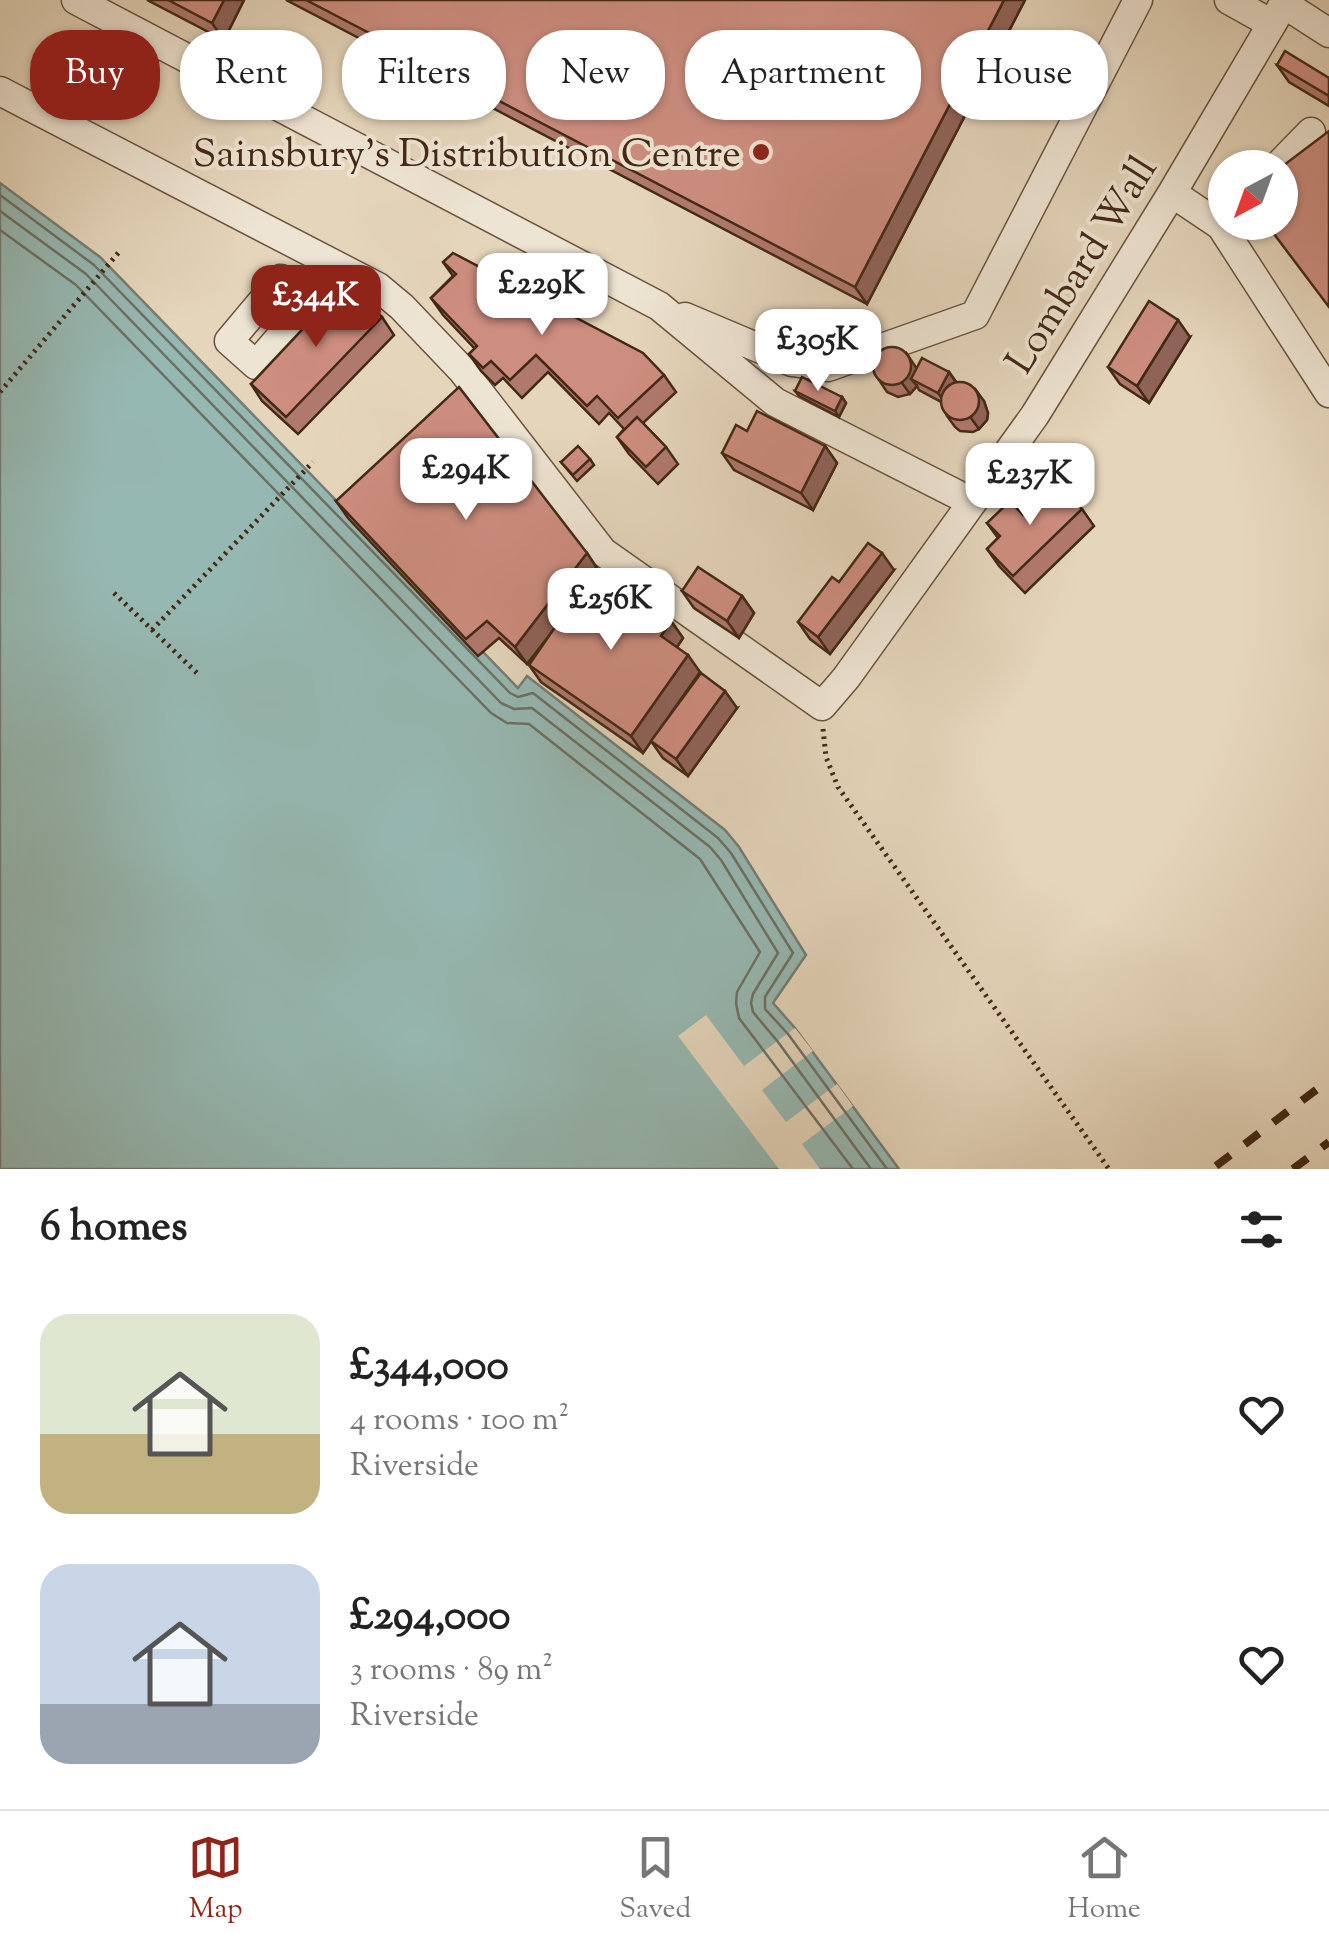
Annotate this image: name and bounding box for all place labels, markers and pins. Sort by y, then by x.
place label: Sainsbury's Distribution Centre [192,128,741,185]
marker: Sainsbury's Distribution Centre [750,141,772,163]
pin: £229K [472,253,612,338]
pin: £344K [246,265,386,350]
pin: £305K [748,309,888,394]
pin: £294K [396,438,536,523]
pin: £237K [960,443,1100,528]
pin: £256K [541,568,681,653]

